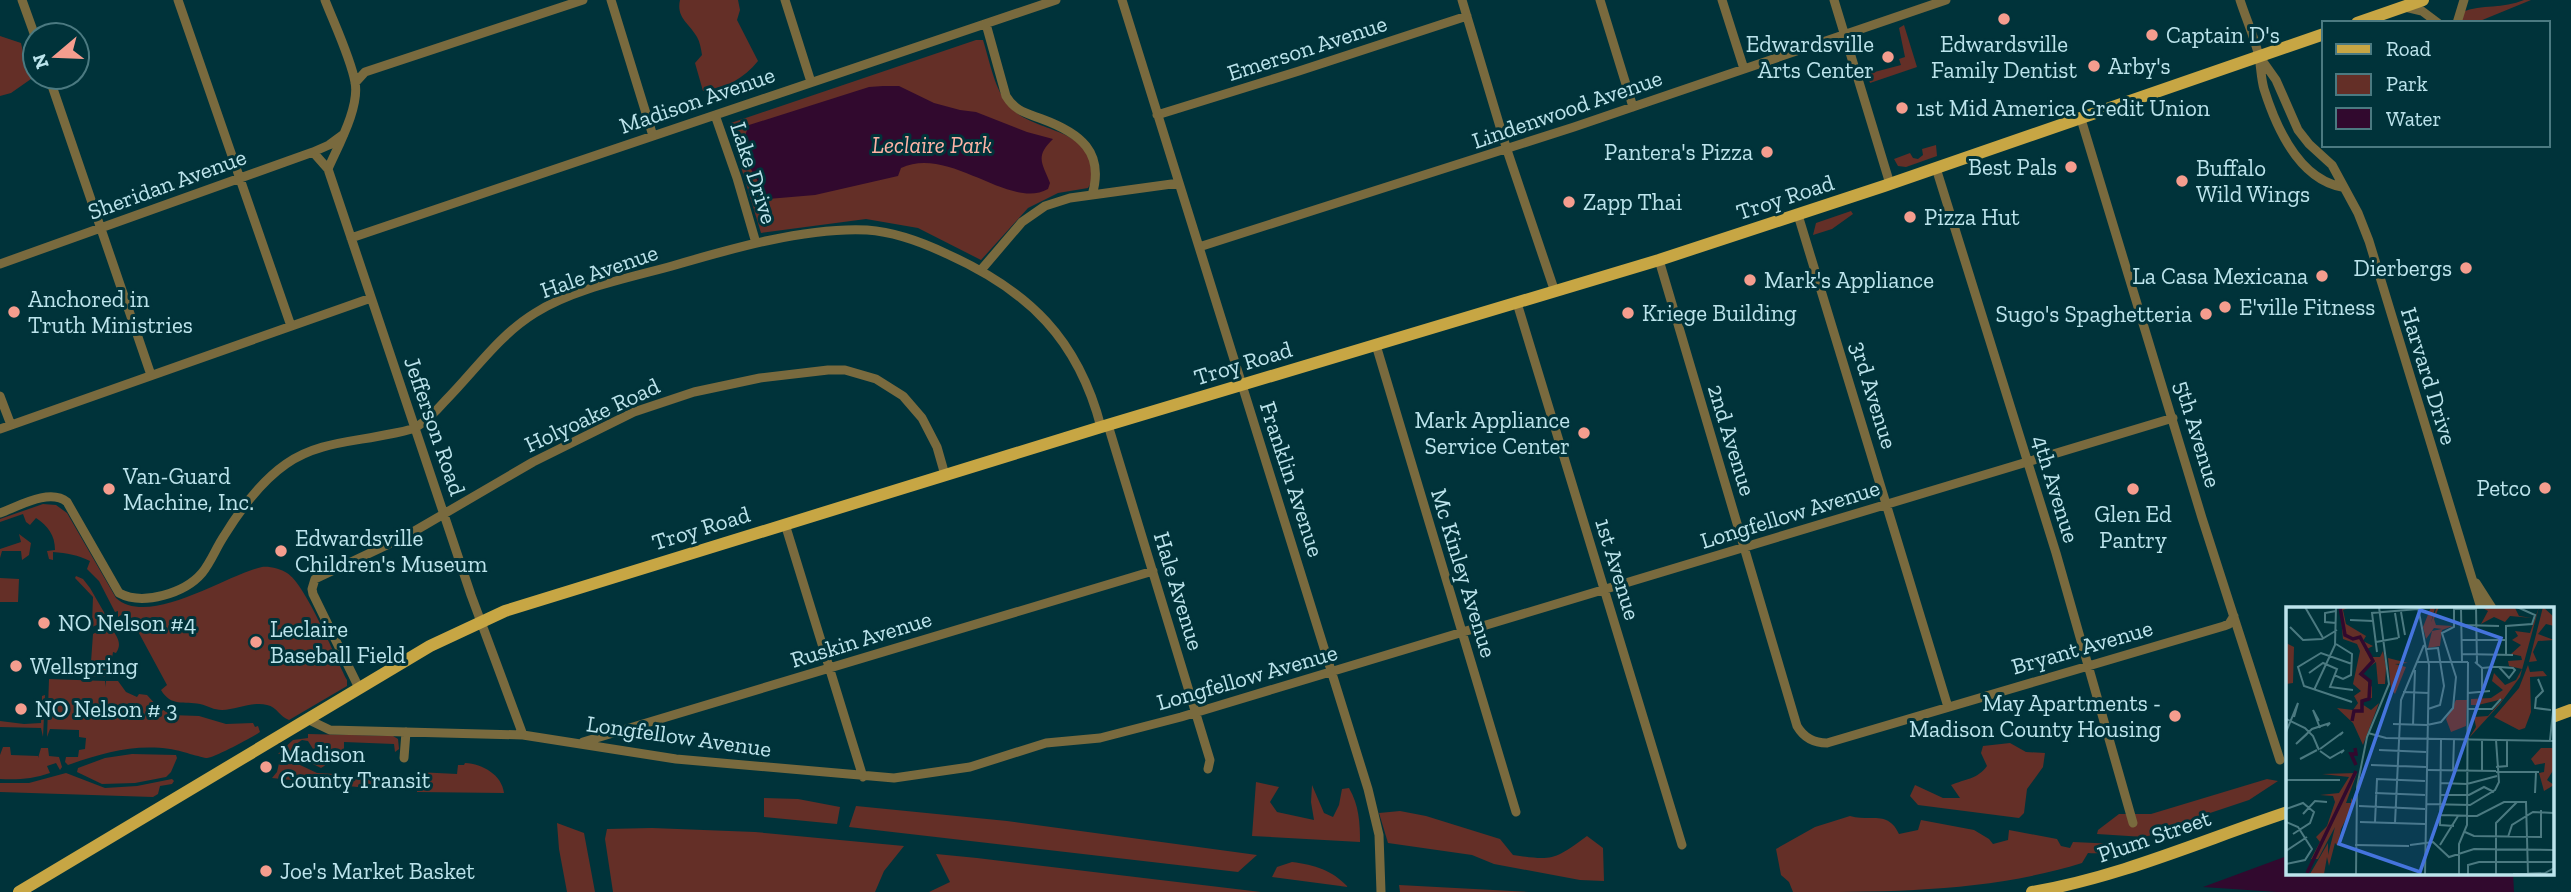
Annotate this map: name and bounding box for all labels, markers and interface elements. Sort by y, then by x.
street label: Emerson Avenue [1224,9,1390,87]
marker: Edwardsville Family Dentist [1996,11,2012,27]
north arrow [21,21,91,91]
place label: Captain D's [2166,21,2280,49]
legend [2322,21,2550,147]
marker: Captain D's [2144,27,2160,43]
place label: Edwardsville Arts Center [1746,30,1874,84]
place label: Edwardsville Family Dentist [1931,30,2077,84]
text: Road [2386,36,2432,61]
marker: Edwardsville Arts Center [1880,49,1896,65]
text: N [27,51,54,72]
place label: Arby's [2108,52,2171,80]
marker: Arby's [2086,58,2102,74]
street label: Madison Avenue [616,60,778,140]
street label: Lindenwood Avenue [1468,63,1666,155]
text: Park [2386,71,2428,96]
place label: 1st Mid America Credit Union [1916,94,2210,122]
marker: 1st Mid America Credit Union [1894,100,1910,116]
text: Water [2386,106,2441,131]
street label: Lake Drive [724,119,784,227]
park label: Leclaire Park [872,131,992,159]
place label: Pantera's Pizza [1604,138,1753,166]
street label: Sheridan Avenue [84,142,250,226]
marker: Pantera's Pizza [1759,144,1775,160]
place label: Best Pals [1968,153,2057,181]
place label: Buffalo Wild Wings [2196,154,2310,208]
marker: Best Pals [2063,159,2079,175]
street label: Troy Road [1733,168,1838,226]
marker: Buffalo Wild Wings [2174,173,2190,189]
place label: Zapp Thai [1583,188,1682,216]
marker: Zapp Thai [1561,194,1577,210]
place label: Pizza Hut [1924,203,2020,231]
marker: Pizza Hut [1902,209,1918,225]
street label: Hale Avenue [536,238,662,304]
place label: Dierbergs [2353,254,2452,282]
marker: Dierbergs [2458,260,2474,276]
place label: La Casa Mexicana [2132,262,2308,290]
place label: Mark's Appliance [1764,266,1934,294]
marker: La Casa Mexicana [2314,268,2330,284]
marker: Mark's Appliance [1742,272,1758,288]
place label: Anchored in Truth Ministries [28,285,193,339]
place label: E'ville Fitness [2239,293,2375,321]
place label: Kriege Building [1642,299,1797,327]
marker: E'ville Fitness [2217,299,2233,315]
place label: Sugo's Spaghetteria [1996,300,2192,328]
marker: Anchored in Truth Ministries [6,304,22,320]
street label: Harvard Drive [2395,304,2463,448]
marker: Kriege Building [1620,305,1636,321]
marker: Sugo's Spaghetteria [2198,306,2214,322]
street label: Troy Road [1191,335,1296,391]
street label: 3rd Avenue [1844,338,1904,452]
street label: Jefferson Road [398,353,472,499]
street label: Holyoake Road [520,371,664,459]
street label: 5th Avenue [2168,377,2228,491]
street label: 2nd Avenue [1702,381,1762,499]
street label: Franklin Avenue [1254,398,1330,560]
place label: Mark Appliance Service Center [1414,406,1570,460]
marker: Mark Appliance Service Center [1576,425,1592,441]
street label: 4th Avenue [2026,432,2086,546]
place label: Van-Guard Machine, Inc. [122,462,254,516]
street label: Longfellow Avenue [1697,473,1883,555]
place label: Petco [2477,474,2531,502]
marker: Petco [2537,480,2553,496]
marker: Van-Guard Machine, Inc. [101,481,117,497]
marker: Glen Ed Pantry [2125,481,2141,497]
street label: Mc Kinley Avenue [1425,485,1503,661]
street label: Troy Road [649,500,754,556]
place label: Glen Ed Pantry [2094,500,2172,554]
street label: 1st Avenue [1589,515,1647,623]
place label: Edwardsville Children's Museum [295,524,487,578]
street label: Hale Avenue [1148,528,1210,654]
marker: Edwardsville Children's Museum [273,543,289,559]
street label: Ruskin Avenue [787,604,935,674]
inset map [2286,607,2554,874]
place label: NO Nelson #4 [58,609,196,637]
street label: Bryant Avenue [2008,613,2156,681]
marker: NO Nelson #4 [36,615,52,631]
place label: Leclaire Baseball Field [270,615,406,669]
marker: Leclaire Baseball Field [248,634,264,650]
street label: Longfellow Avenue [1154,638,1340,716]
place label: Wellspring [30,652,138,680]
marker: Wellspring [8,658,24,674]
place label: May Apartments - Madison County Housing [1909,689,2161,743]
place label: NO Nelson # 3 [35,695,177,723]
marker: NO Nelson # 3 [13,701,29,717]
marker: May Apartments - Madison County Housing [2167,708,2183,724]
street label: Longfellow Avenue [585,709,773,763]
place label: Madison County Transit [280,740,431,794]
marker: Madison County Transit [258,759,274,775]
street label: Plum Street [2094,803,2215,868]
place label: Joe's Market Basket [280,857,475,885]
marker: Joe's Market Basket [258,863,274,879]

